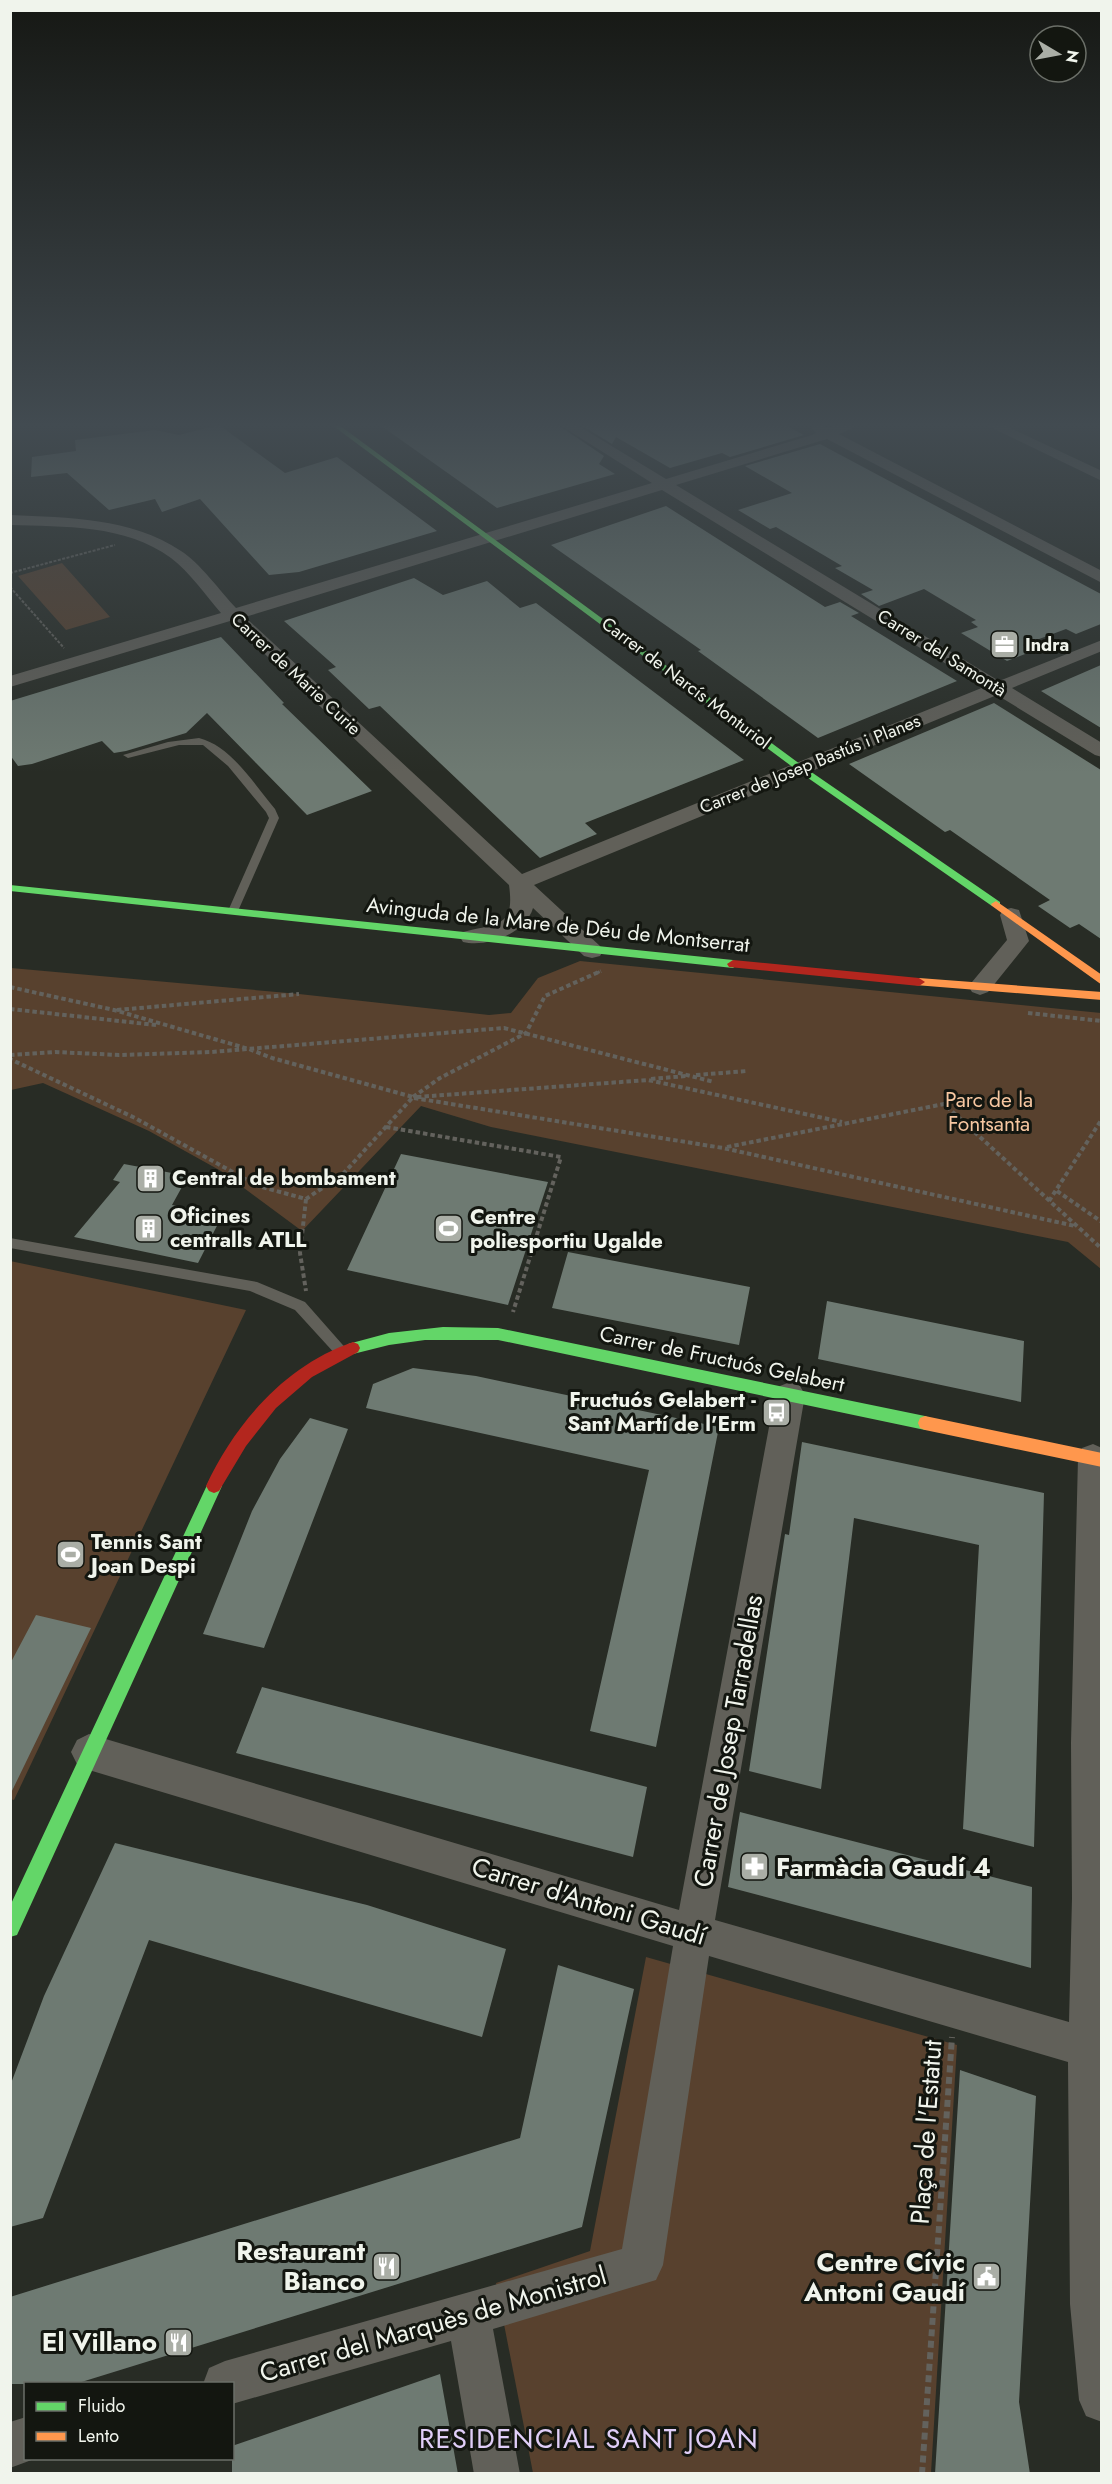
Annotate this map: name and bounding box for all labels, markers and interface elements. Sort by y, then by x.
north arrow [1028,24,1088,84]
text: N [1060,48,1085,65]
street label: Carrer del Samontà [872,603,1012,703]
street label: Carrer de Marie Curie [225,607,367,741]
street label: Carrer de Narcís Monturiol [596,611,776,755]
office icon: Indra [988,629,1020,661]
place label: Indra [1025,632,1069,658]
street label: Carrer de Josep Bastús i Planes [696,708,924,820]
street label: Avinguda de la Mare de Déu de Montserrat [365,890,751,960]
park label: Parc de la Fontsanta [945,1085,1033,1139]
building icon: Central de bombament [135,1162,167,1194]
place label: Central de bombament [172,1163,396,1193]
place label: Oficines centralls ATLL [170,1201,306,1255]
place label: Centre poliesportiu Ugalde [470,1202,663,1256]
building icon: Oficines centralls ATLL [133,1212,165,1244]
sports icon: Centre poliesportiu Ugalde [433,1213,465,1245]
street label: Carrer de Fructuós Gelabert [597,1318,847,1400]
place label: Fructuós Gelabert - Sant Martí de l'Erm [567,1385,756,1439]
bus stop icon: Fructuós Gelabert - Sant Martí de l'Erm [761,1396,793,1428]
place label: Tennis Sant Joan Despi [87,1527,202,1581]
sports icon: Tennis Sant Joan Despi [54,1538,86,1570]
street label: Carrer de Josep Tarradellas [684,1592,772,1890]
street label: Carrer d'Antoni Gaudí [467,1847,712,1955]
place label: Farmàcia Gaudí 4 [776,1848,991,1886]
pharmacy icon: Farmàcia Gaudí 4 [739,1851,771,1883]
street label: Plaça de l'Estatut [901,2038,951,2225]
place label: Restaurant Bianco [236,2232,366,2300]
place label: Centre Cívic Antoni Gaudí [803,2243,967,2311]
restaurant icon: Restaurant Bianco [370,2250,402,2282]
street label: Carrer del Marquès de Monistrol [255,2256,611,2392]
public building icon: Centre Cívic Antoni Gaudí [970,2261,1002,2293]
place label: El Villano [42,2323,157,2361]
restaurant icon: El Villano [162,2326,194,2358]
legend [24,2382,234,2460]
text: Fluido [78,2393,126,2419]
district label: RESIDENCIAL SANT JOAN [419,2419,759,2458]
text: Lento [78,2423,119,2449]

